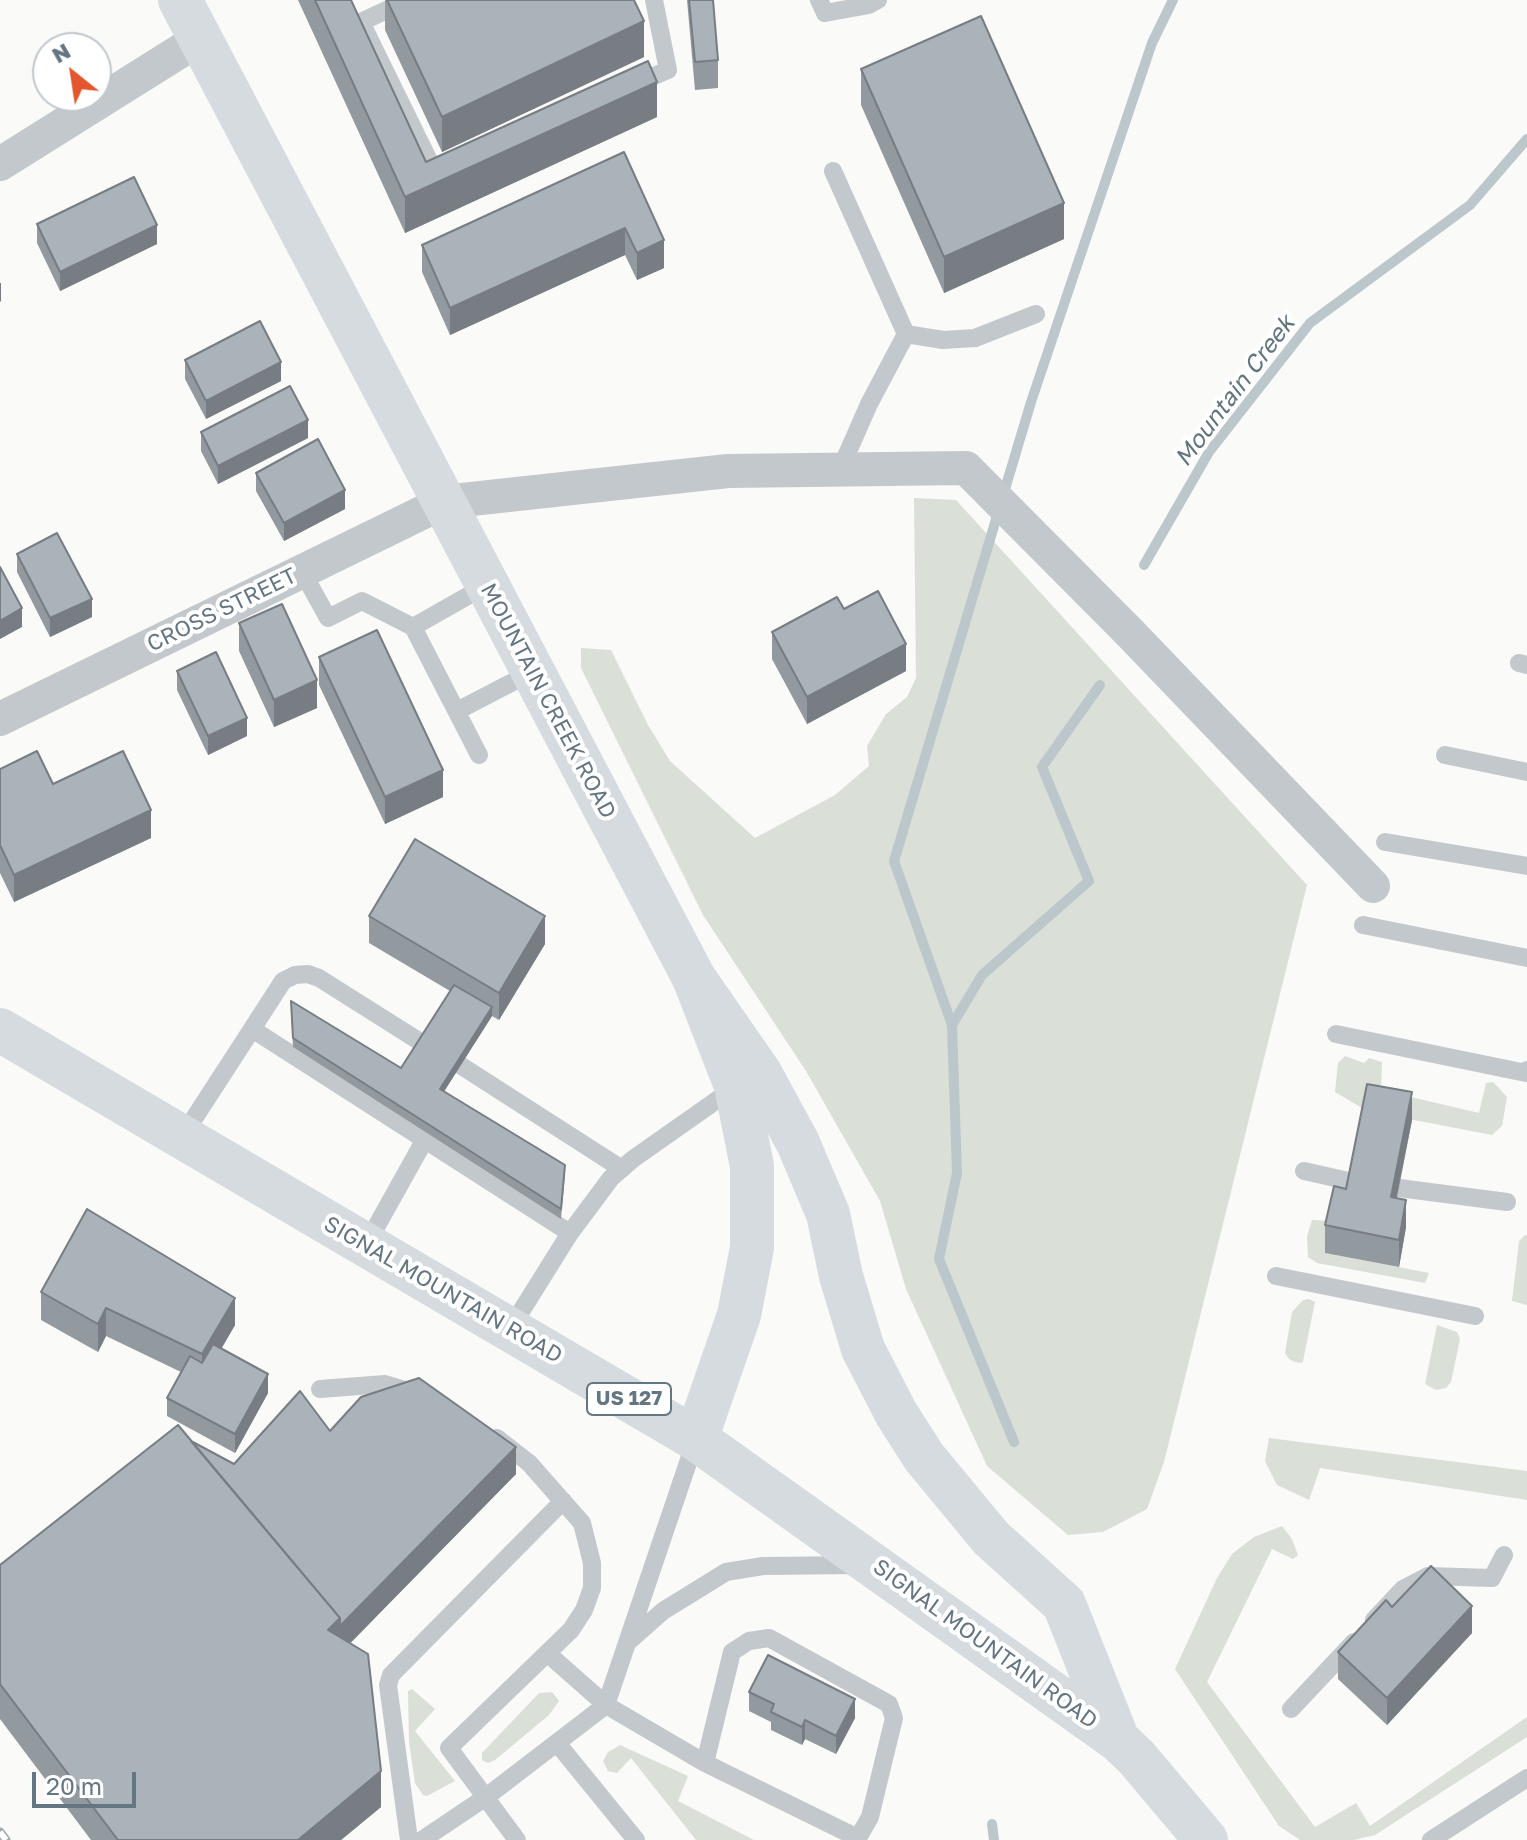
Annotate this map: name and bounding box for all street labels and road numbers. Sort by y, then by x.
street label: CROSS STREET [143,562,301,658]
street label: MOUNTAIN CREEK ROAD [475,579,621,823]
street label: SIGNAL MOUNTAIN ROAD [319,1211,567,1369]
road number: US 127 [587,1383,671,1415]
street label: SIGNAL MOUNTAIN ROAD [868,1554,1102,1734]

